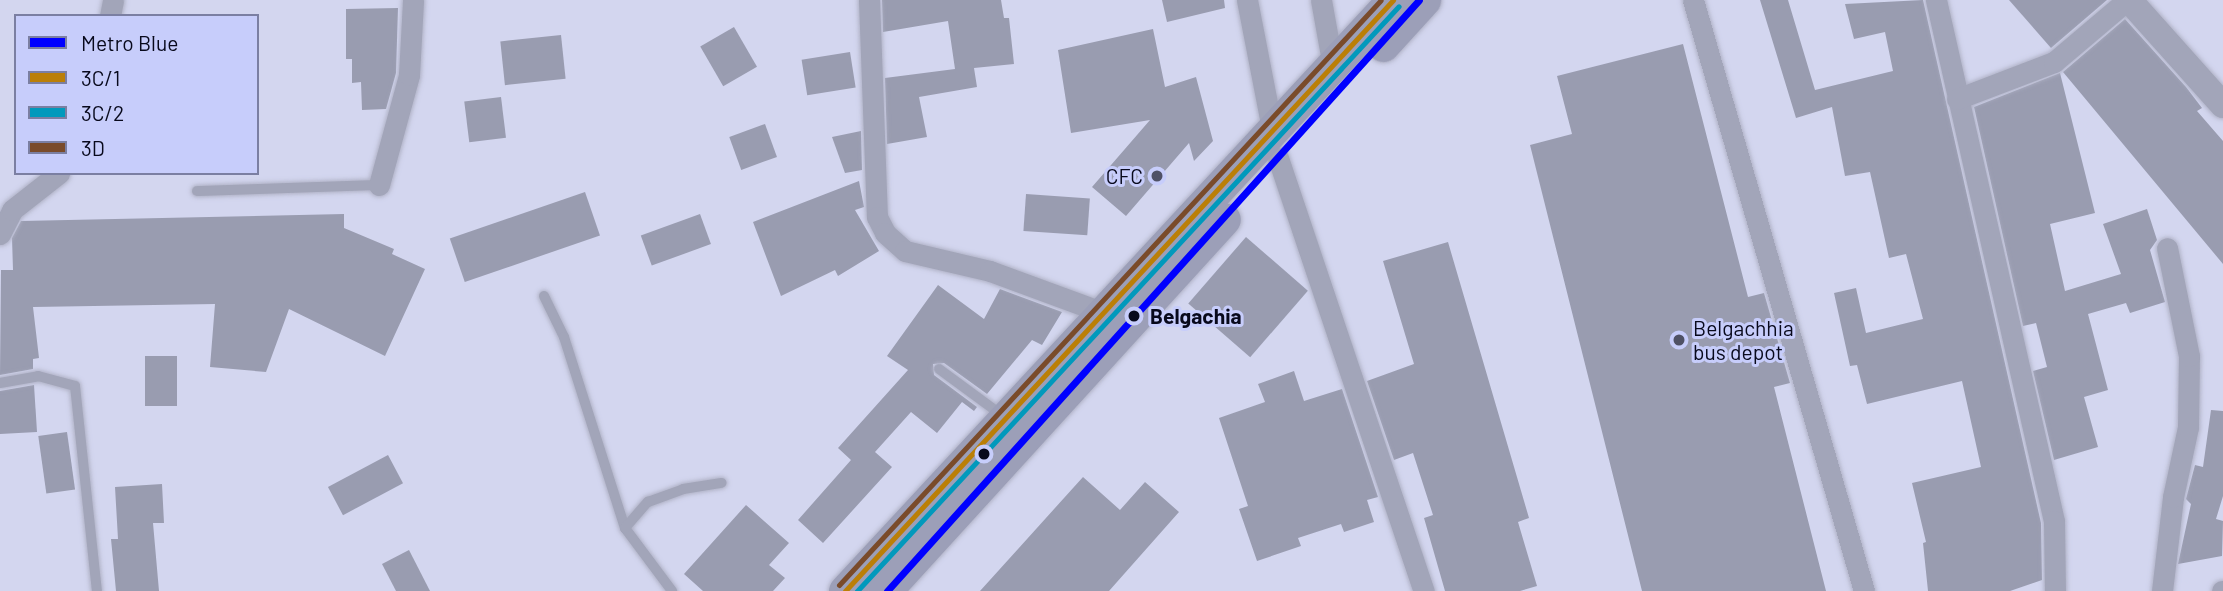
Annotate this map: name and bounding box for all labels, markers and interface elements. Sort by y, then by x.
legend [14,14,259,175]
text: Metro Blue [81,30,178,55]
text: 3C/1 [81,65,120,90]
text: 3C/2 [81,100,124,125]
text: 3D [81,135,105,160]
place label: CFC [1106,163,1143,189]
marker: CFC [1149,168,1165,184]
place label: Belgachia [1150,303,1242,329]
marker: Belgachia [1124,306,1144,326]
place label: Belgachhia bus depot [1693,315,1794,365]
marker: Belgachhia bus depot [1671,332,1687,348]
unlabelled marker [977,447,991,461]

